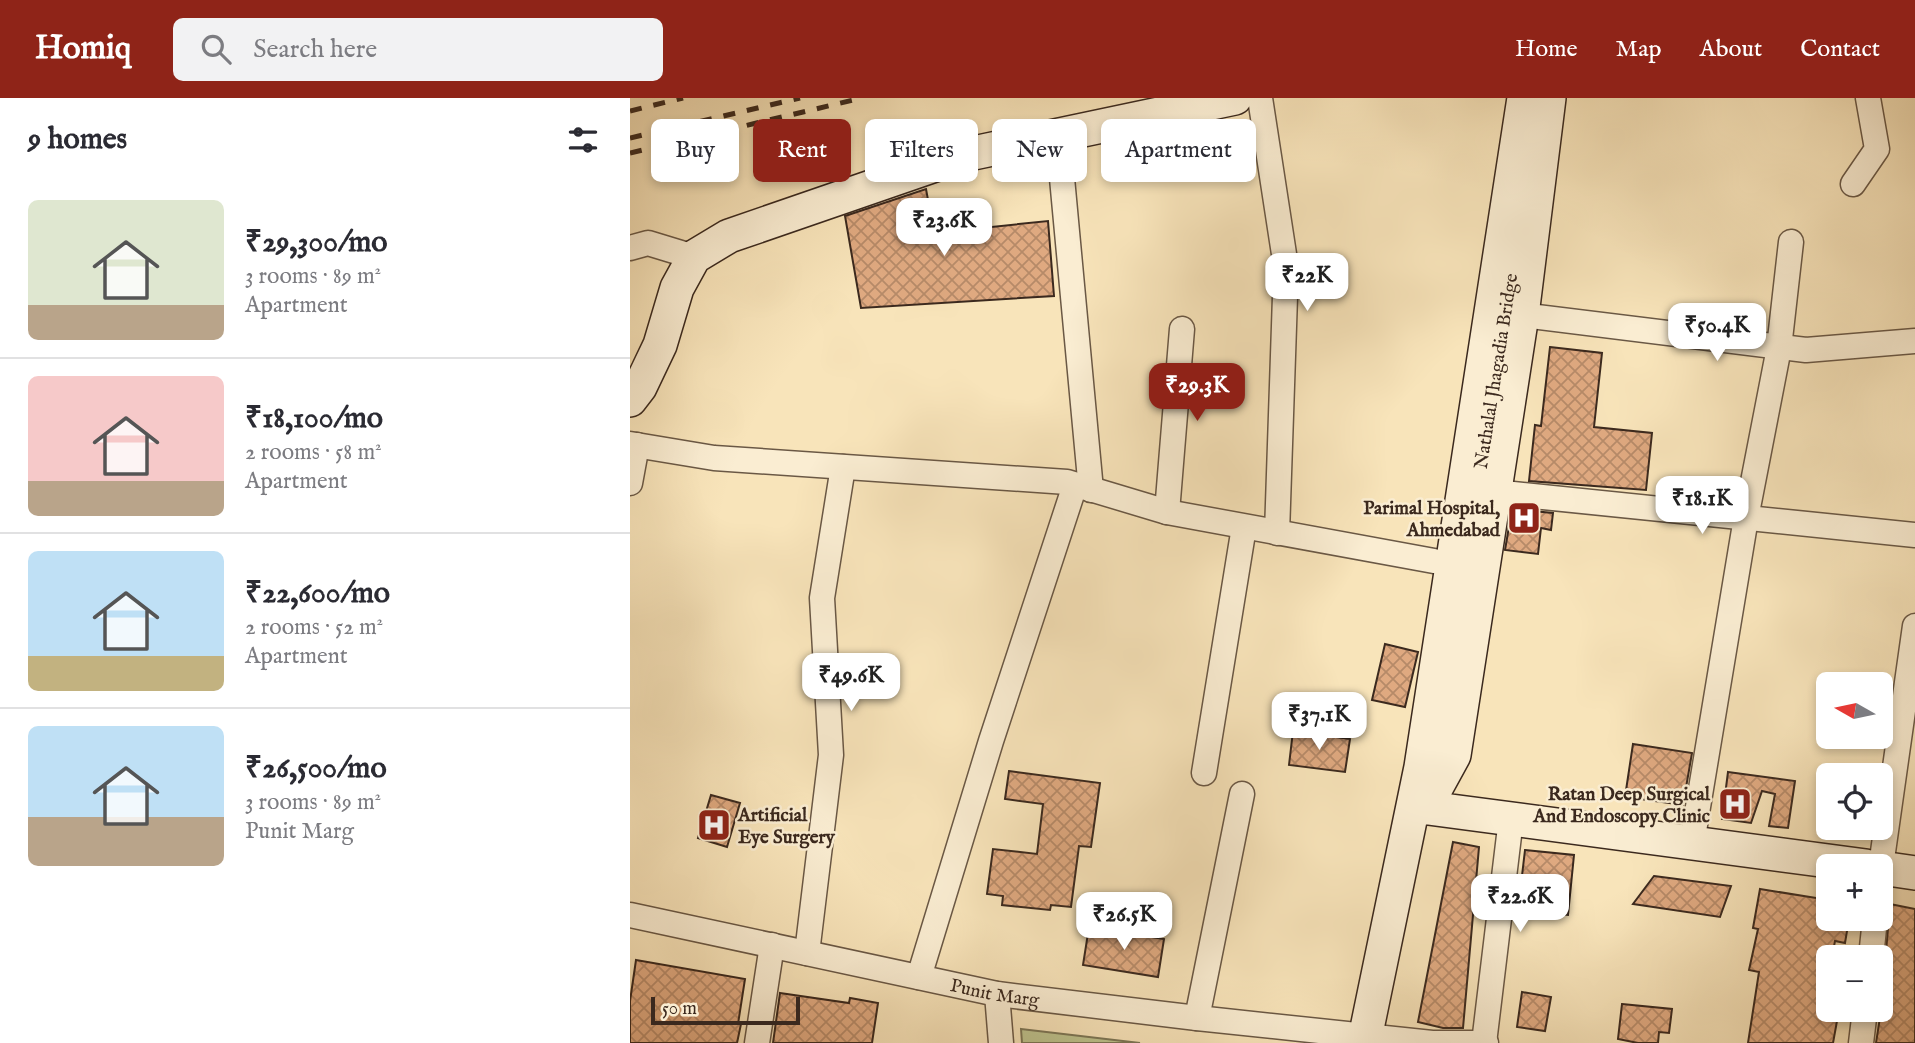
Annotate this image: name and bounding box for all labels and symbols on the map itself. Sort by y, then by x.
pin: ₹23.6K [887,198,1001,258]
pin: ₹22K [1266,254,1348,313]
street label: Nathalal Jhagadia Bridge [1470,272,1524,471]
pin: ₹50.4K [1660,303,1774,363]
pin: ₹29.3K [1140,364,1254,423]
pin: ₹18.1K [1645,476,1759,536]
place label: Parimal Hospital, Ahmedabad [1363,497,1501,543]
hospital icon: Parimal Hospital, Ahmedabad [1505,499,1543,537]
pin: ₹49.6K [794,654,908,713]
north arrow [1816,672,1894,749]
pin: ₹37.1K [1262,692,1376,752]
place label: Ratan Deep Surgical And Endoscopy Clinic [1532,783,1711,829]
hospital icon: Ratan Deep Surgical And Endoscopy Clinic [1716,785,1754,823]
place label: Artificial Eye Surgery [737,804,835,850]
hospital icon: Artificial Eye Surgery [695,806,733,844]
pin: ₹22.6K [1463,874,1577,934]
pin: ₹26.5K [1067,892,1181,952]
street label: Punit Marg [948,974,1041,1013]
scale bar [651,994,800,1026]

